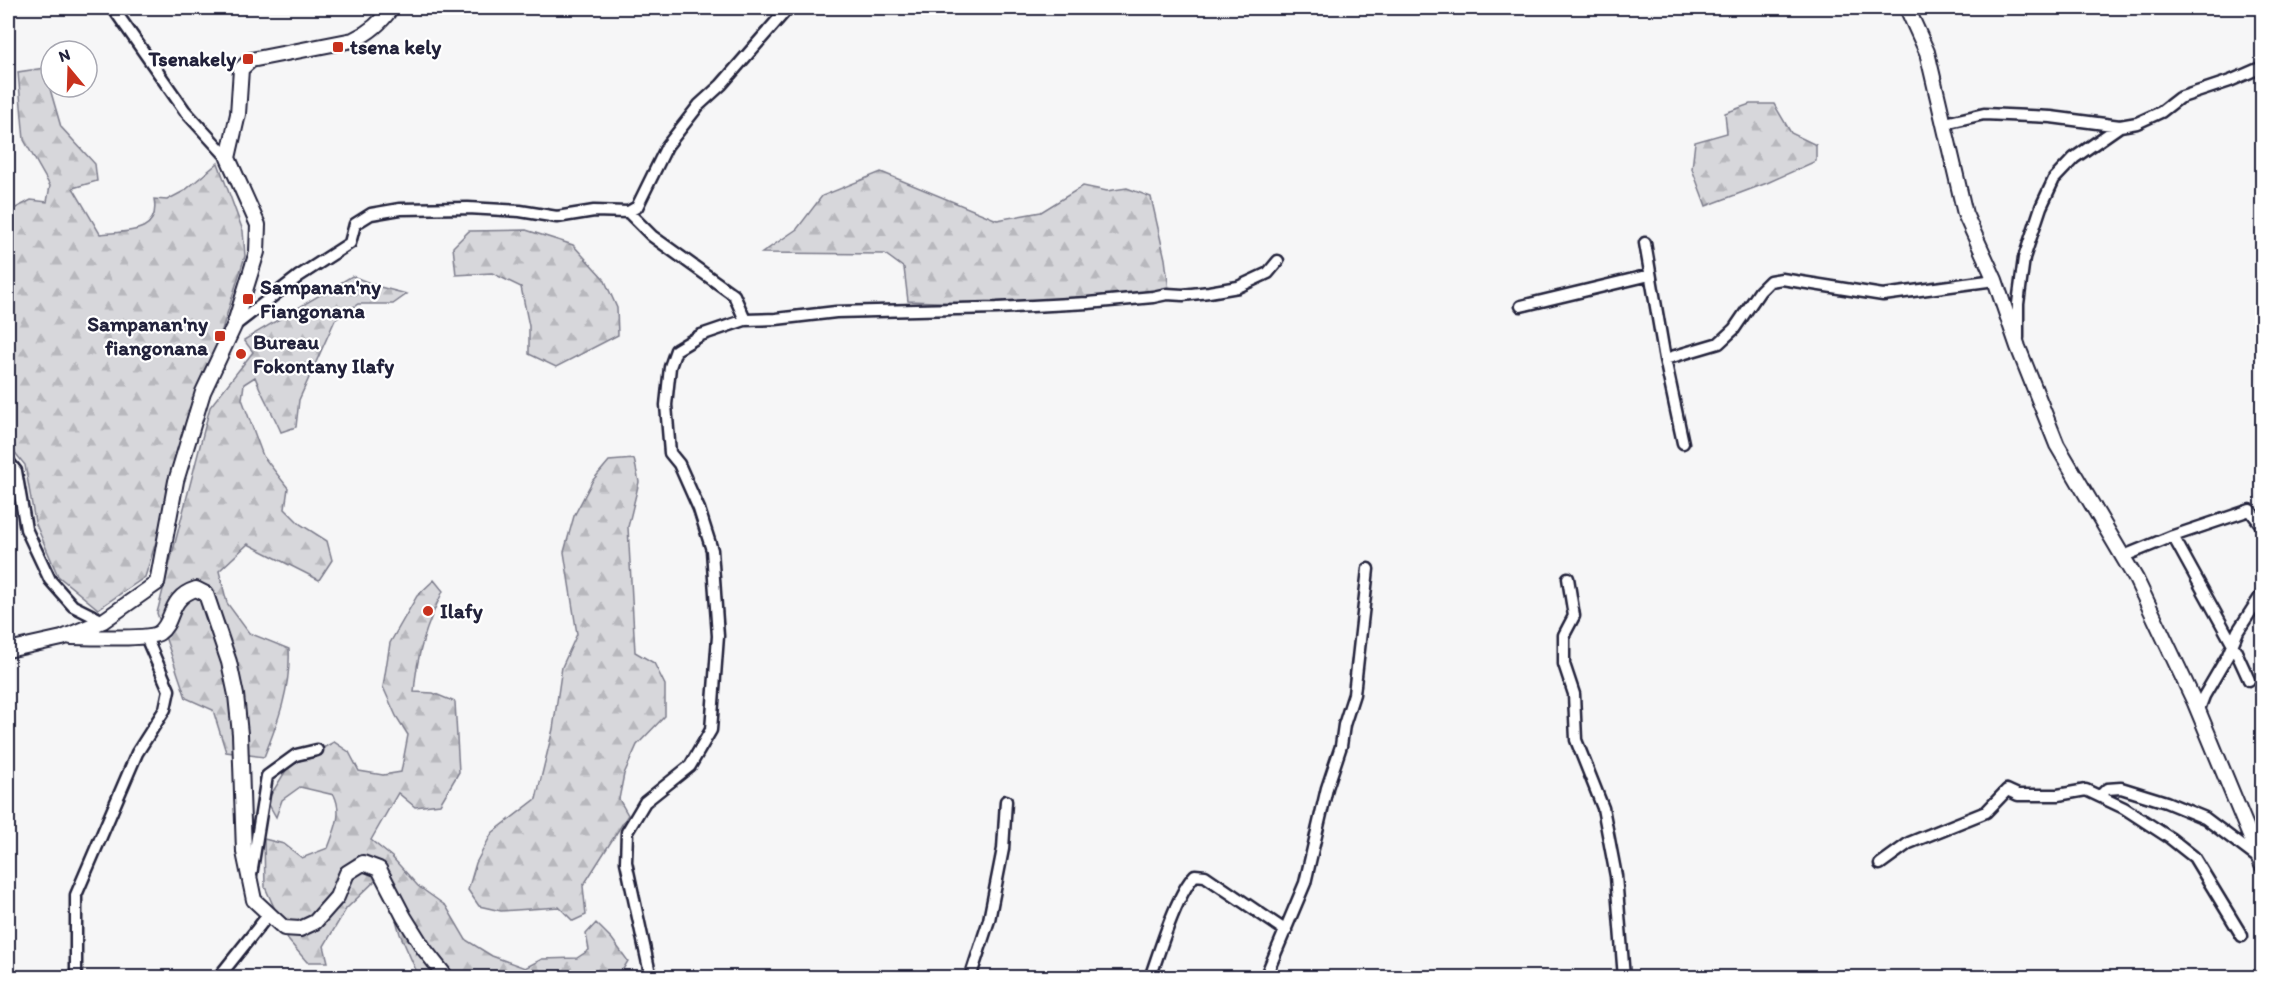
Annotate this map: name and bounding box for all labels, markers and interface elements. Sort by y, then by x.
place label: tsena kely [350,34,442,60]
north arrow [39,39,99,99]
marker: tsena kely [331,40,345,54]
text: N [56,45,72,66]
place label: Tsenakely [148,46,236,72]
marker: Tsenakely [241,52,255,66]
place label: Sampanan'ny Fiangonana [260,274,382,324]
marker: Sampanan'ny Fiangonana [241,292,255,306]
place label: Sampanan'ny fiangonana [87,311,209,361]
marker: Sampanan'ny fiangonana [213,329,227,343]
place label: Bureau Fokontany Ilafy [253,329,394,379]
marker: Bureau Fokontany Ilafy [234,347,248,361]
place label: Ilafy [440,598,484,624]
marker: Ilafy [421,604,435,618]

